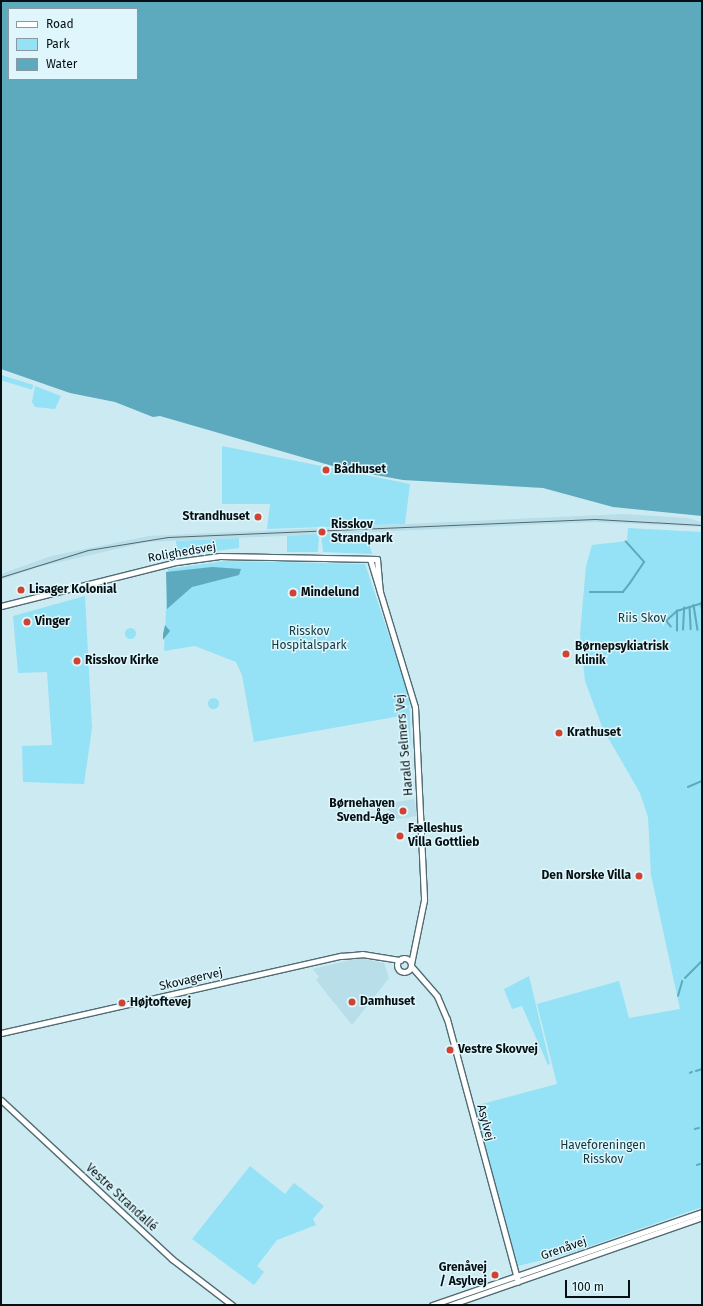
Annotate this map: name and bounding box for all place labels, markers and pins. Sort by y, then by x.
place label: Bådhuset [334,463,386,477]
marker: Bådhuset [321,465,331,475]
place label: Strandhuset [183,510,250,524]
marker: Strandhuset [253,512,263,522]
place label: Risskov Strandpark [331,518,393,546]
marker: Risskov Strandpark [316,526,328,538]
place label: Lisager Kolonial [29,583,117,597]
marker: Lisager Kolonial [16,585,26,595]
place label: Mindelund [301,586,359,600]
marker: Mindelund [288,588,298,598]
place label: Vinger [35,615,70,629]
marker: Vinger [22,617,32,627]
place label: Børnepsykiatrisk klinik [575,640,669,668]
marker: Børnepsykiatrisk klinik [560,648,572,660]
place label: Risskov Kirke [85,654,159,668]
marker: Risskov Kirke [72,656,82,666]
place label: Krathuset [567,726,621,740]
marker: Krathuset [554,728,564,738]
place label: Børnehaven Svend-Åge [329,797,395,825]
marker: Børnehaven Svend-Åge [398,806,408,816]
place label: Fælleshus Villa Gottlieb [408,822,479,850]
marker: Fælleshus Villa Gottlieb [395,831,405,841]
place label: Den Norske Villa [542,869,631,883]
marker: Den Norske Villa [634,871,644,881]
place label: Damhuset [360,995,415,1009]
place label: Højtoftevej [130,996,191,1010]
marker: Damhuset [347,997,357,1007]
marker: Højtoftevej [117,998,127,1008]
place label: Vestre Skovvej [458,1043,538,1057]
marker: Vestre Skovvej [445,1045,455,1055]
place label: Grenåvej / Asylvej [439,1261,487,1289]
marker: Grenåvej / Asylvej [490,1270,500,1280]

